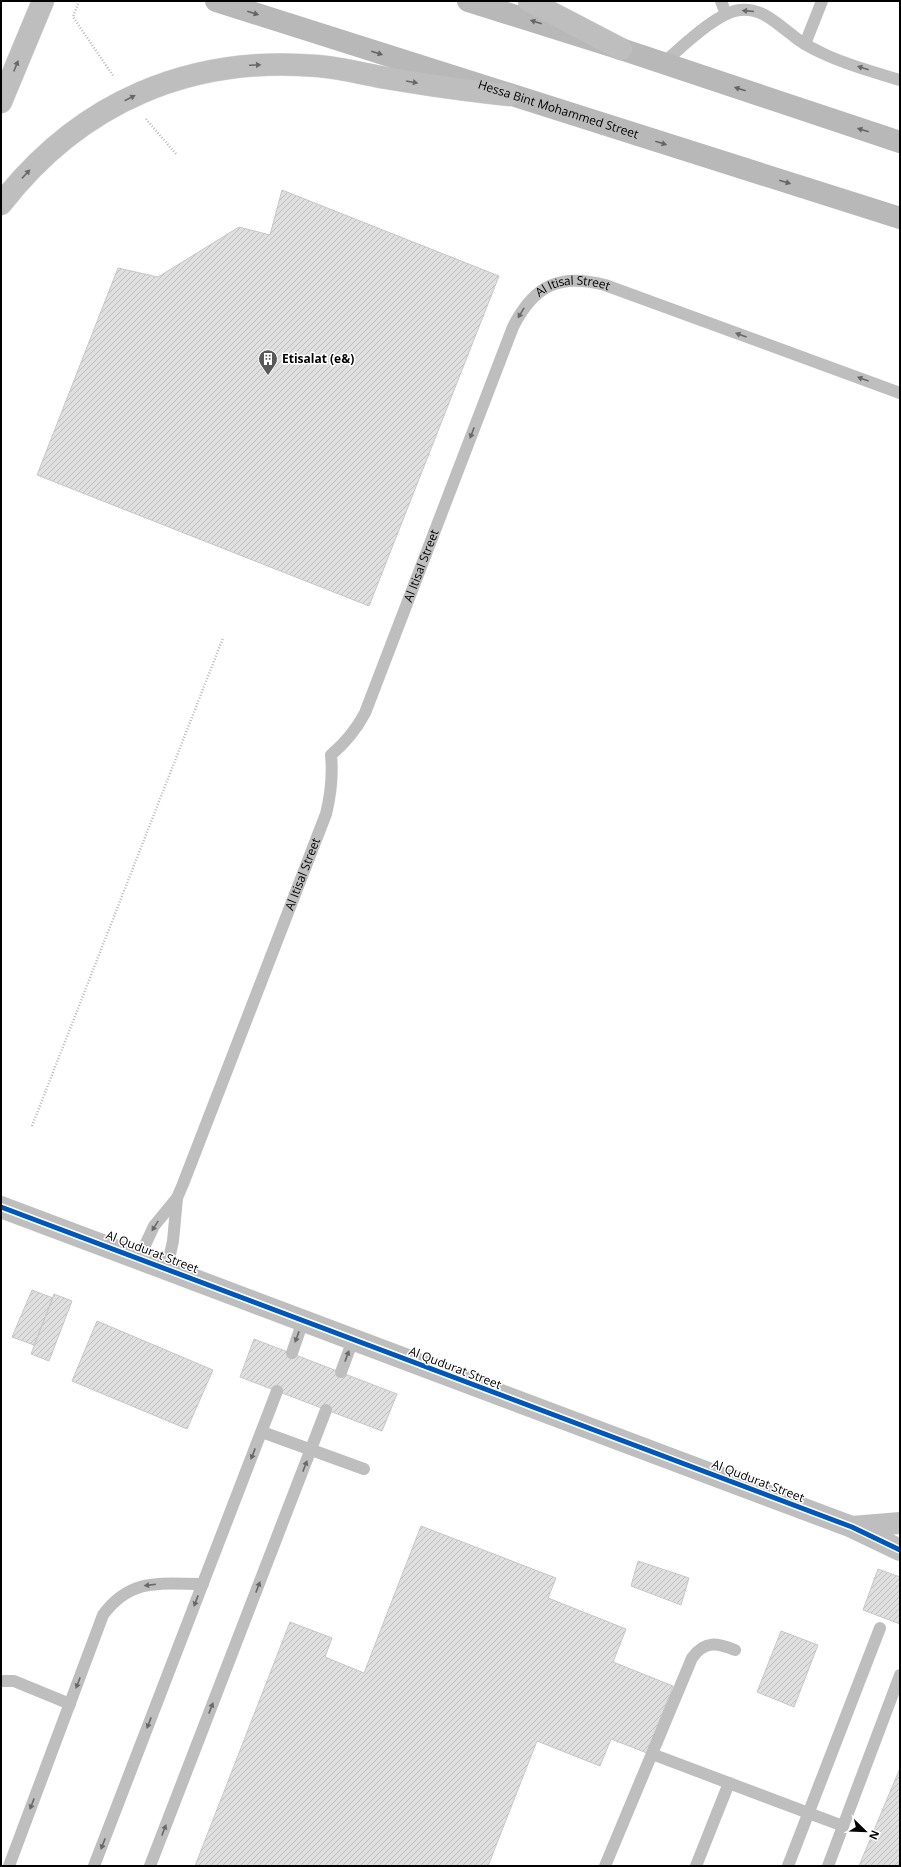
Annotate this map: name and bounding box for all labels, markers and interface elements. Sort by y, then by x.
one-way arrow [742,8,754,14]
one-way arrow [247,10,259,16]
one-way arrow [530,19,542,25]
one-way arrow [371,50,383,56]
one-way arrow [13,61,19,72]
one-way arrow [249,62,262,68]
one-way arrow [856,65,868,71]
street label: Hessa Bint Mohammed Street [476,76,641,143]
one-way arrow [406,79,418,85]
one-way arrow [733,86,745,92]
one-way arrow [125,94,136,101]
one-way arrow [857,126,869,132]
one-way arrow [655,140,667,146]
one-way arrow [21,169,31,179]
one-way arrow [779,179,791,185]
street label: Al Itisal Street [532,272,613,300]
one-way arrow [517,307,524,319]
one-way arrow [735,332,747,338]
building icon: Etisalat (e&) [257,348,279,376]
place label: Etisalat (e&) [282,350,354,367]
one-way arrow [857,376,869,382]
one-way arrow [469,428,475,440]
street label: Al Itisal Street [399,527,443,604]
street label: Al Itisal Street [281,835,324,913]
one-way arrow [151,1220,158,1232]
street label: Al Qudurat Street [104,1226,201,1277]
one-way arrow [294,1332,300,1344]
street label: Al Qudurat Street [407,1342,504,1393]
one-way arrow [344,1350,350,1362]
one-way arrow [250,1448,256,1460]
street label: Al Qudurat Street [710,1455,807,1506]
one-way arrow [302,1459,308,1471]
one-way arrow [255,1581,261,1593]
one-way arrow [144,1582,156,1588]
one-way arrow [193,1596,199,1608]
one-way arrow [74,1677,80,1689]
one-way arrow [208,1702,214,1714]
one-way arrow [146,1717,152,1729]
one-way arrow [29,1799,35,1811]
north arrow [845,1811,885,1851]
one-way arrow [161,1824,167,1835]
text: N [866,1828,883,1842]
one-way arrow [99,1838,105,1850]

